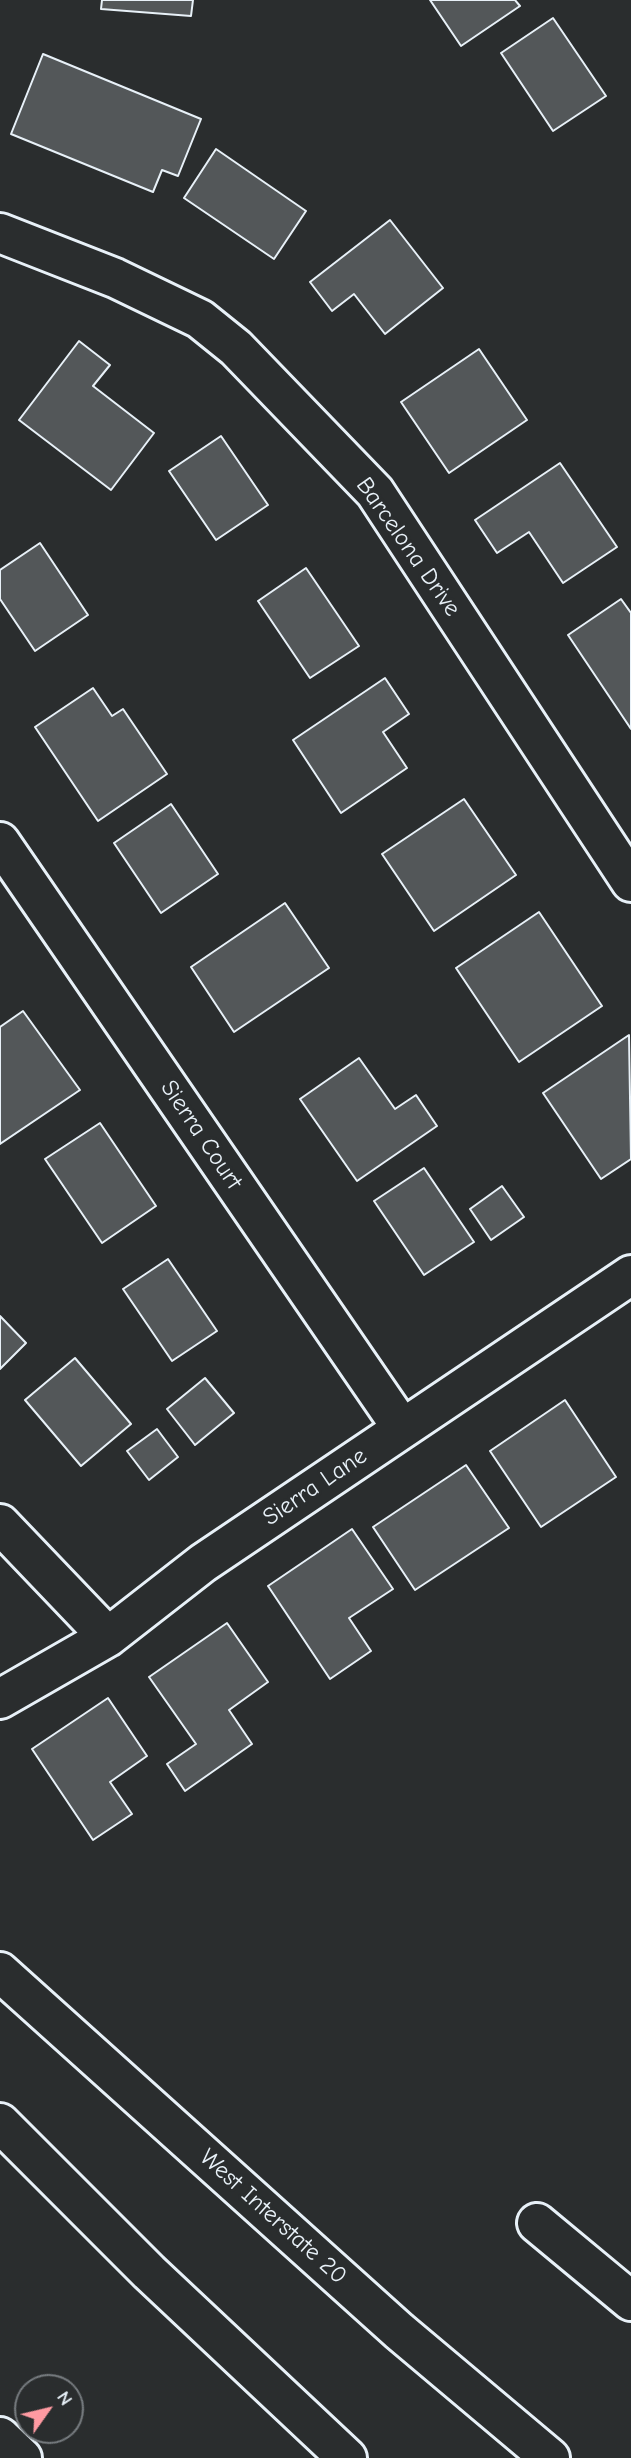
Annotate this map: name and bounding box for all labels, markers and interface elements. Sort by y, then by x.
street label: Barcelona Drive [349,472,467,622]
street label: Sierra Court [154,1075,248,1195]
street label: Sierra Lane [258,1442,372,1532]
street label: West Interstate 20 [193,2143,353,2291]
north arrow [14,2374,84,2444]
text: N [52,2387,77,2410]

